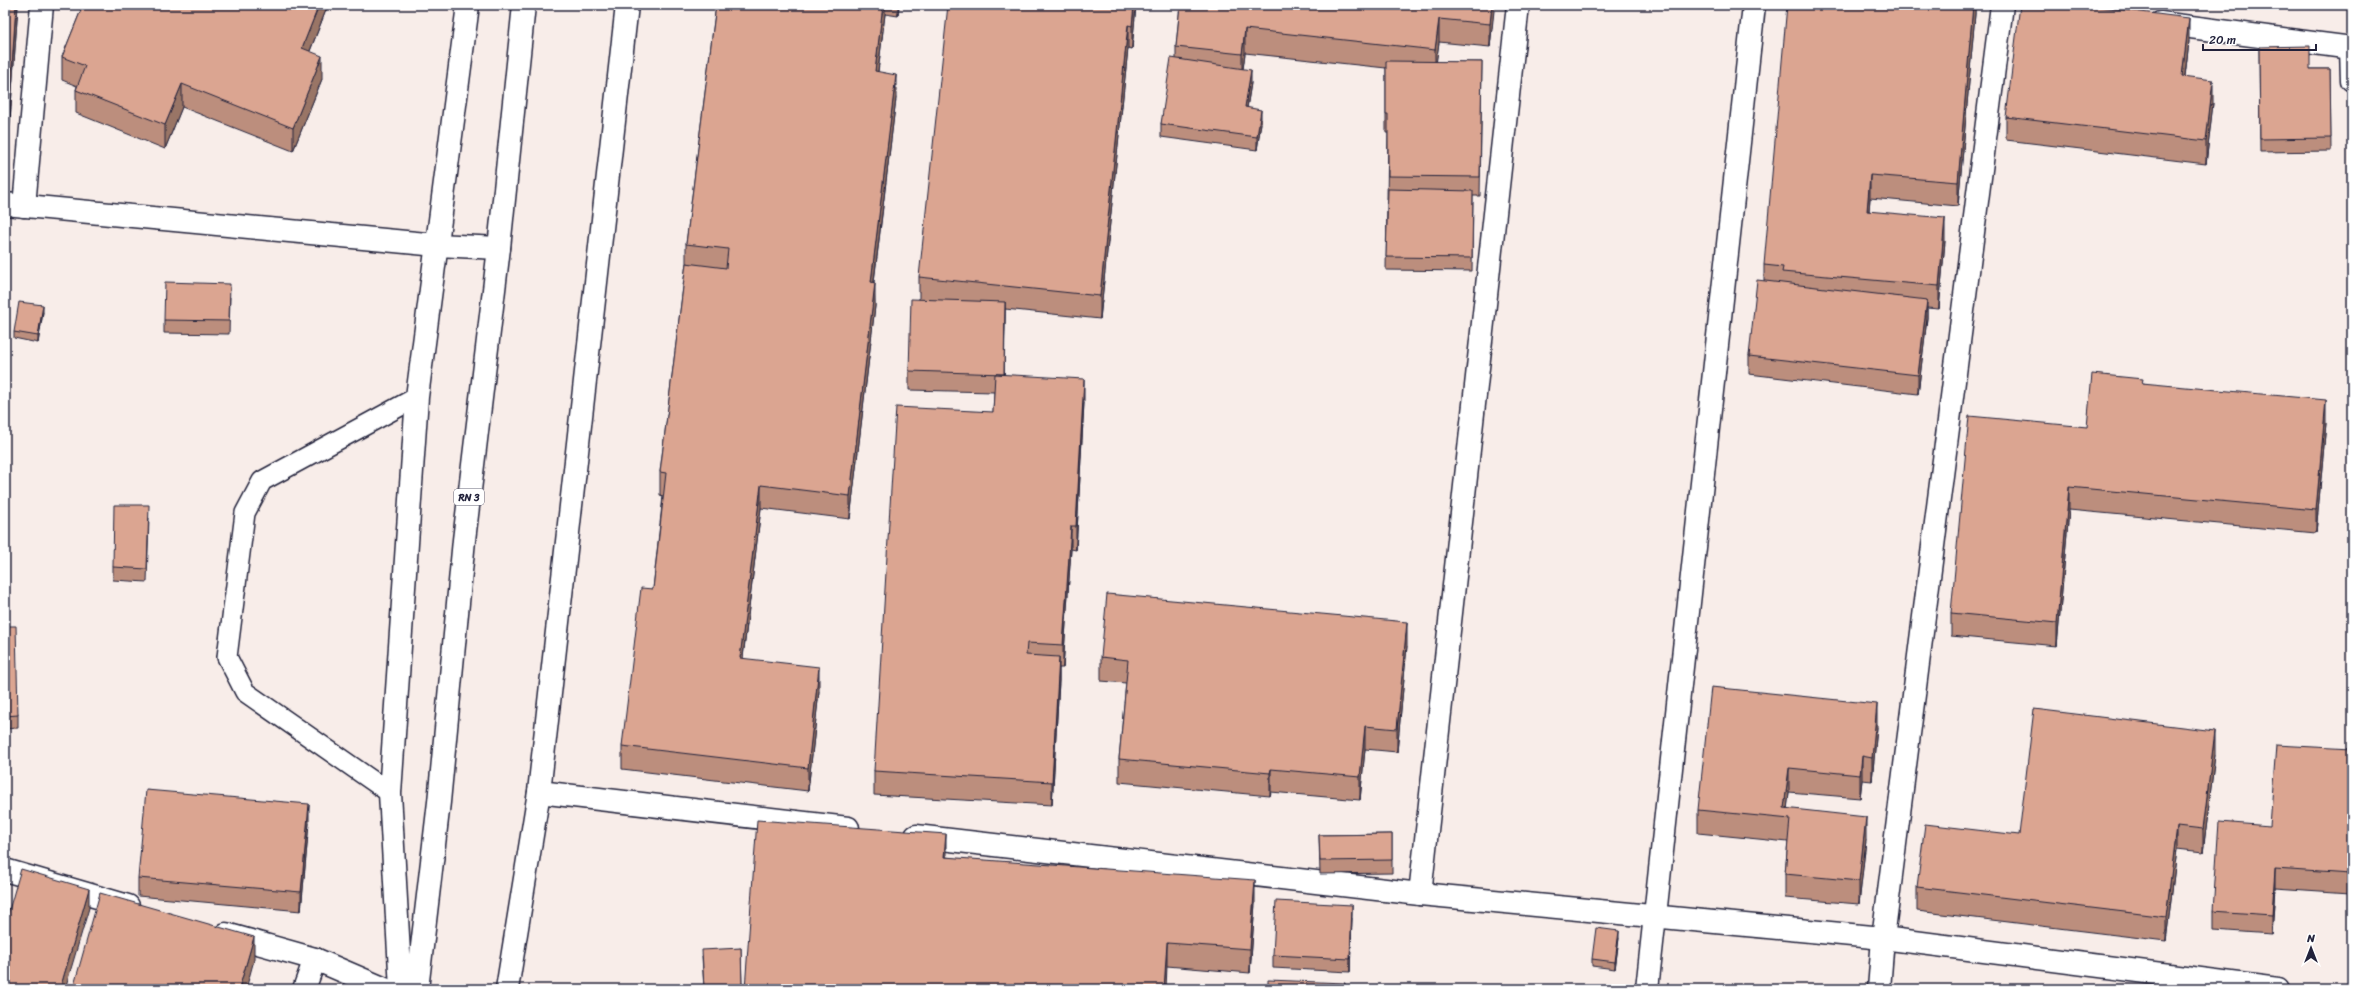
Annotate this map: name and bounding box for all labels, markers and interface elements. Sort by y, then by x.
scale bar [2203,26,2316,52]
text: 20 m [2209,29,2236,51]
road number: RN 3 [454,489,484,505]
north arrow [2291,928,2331,968]
text: N [2306,929,2315,948]

